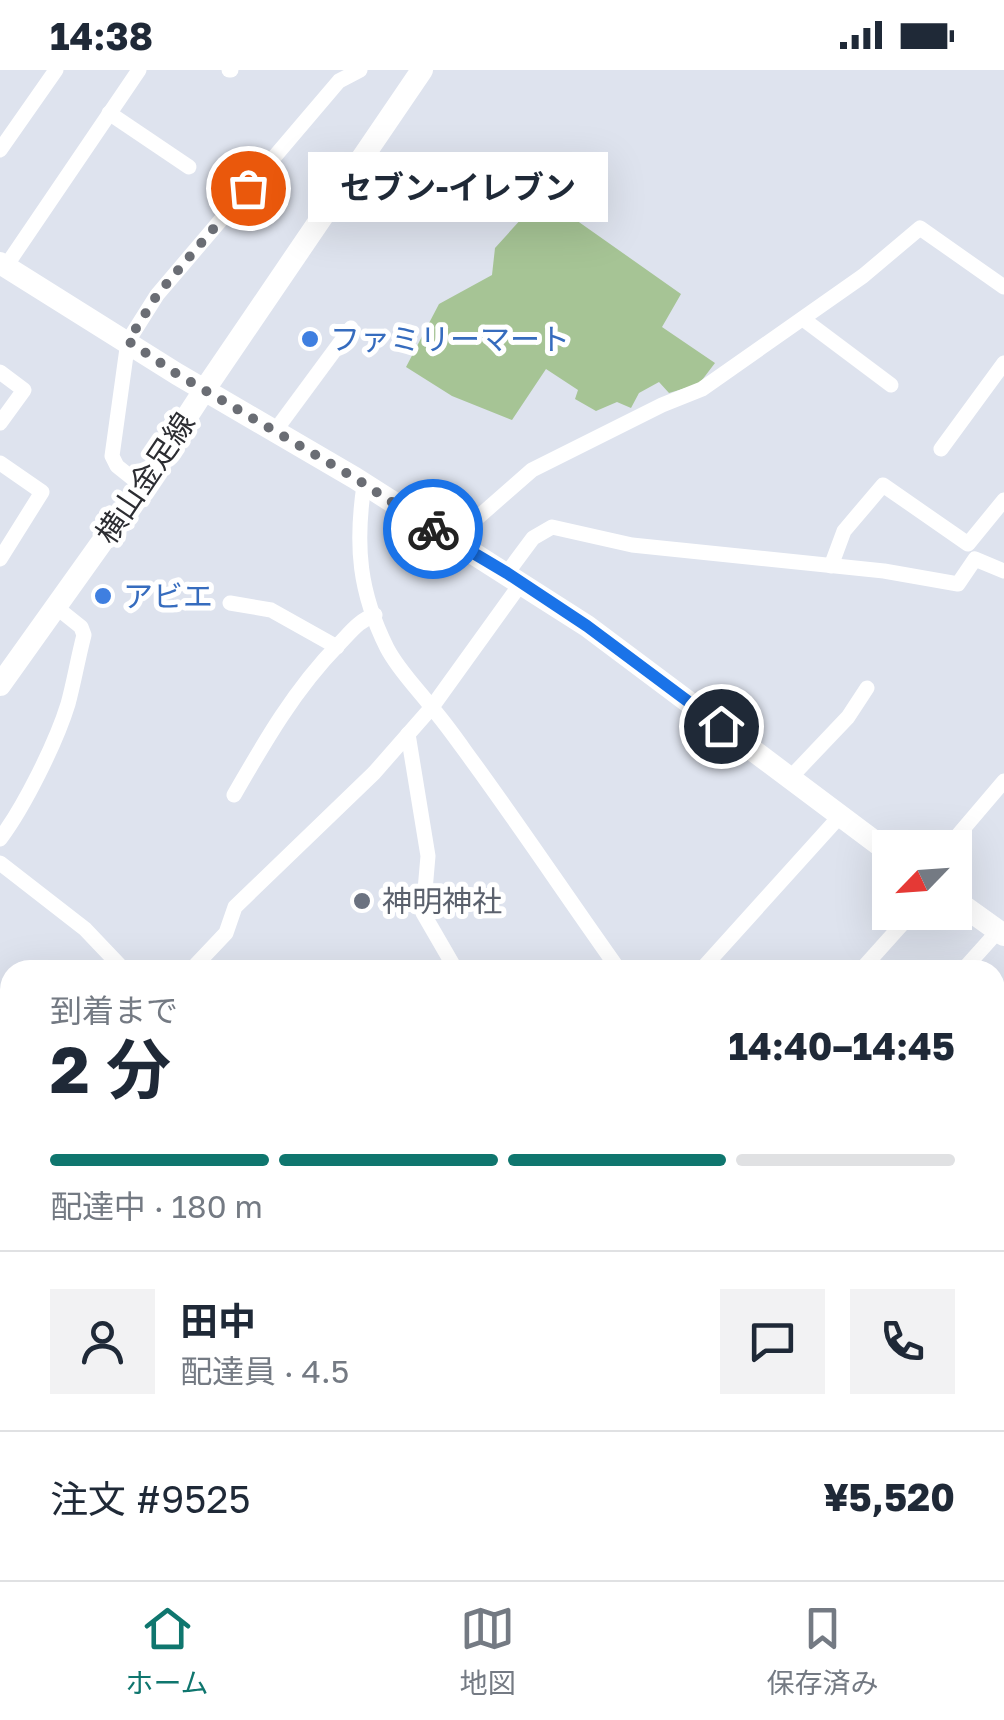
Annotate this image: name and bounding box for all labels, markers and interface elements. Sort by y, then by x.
text: 14:38 [50,13,153,58]
pin [206,146,291,231]
callout: セブン-イレブン [308,153,608,223]
icon: bag [221,161,276,216]
text: セブン-イレブン [340,168,576,206]
place label: ファミリーマート [330,321,570,357]
marker: ファミリーマート [299,328,321,350]
street label: 横山金足線 [88,406,202,550]
courier [383,479,483,579]
icon: bike [406,502,461,557]
place label: アビエ [123,578,213,614]
marker: アビエ [92,585,114,607]
pin [679,684,764,769]
icon: home [694,699,749,754]
north arrow [872,830,972,930]
map controls [872,830,972,930]
place label: 神明神社 [382,883,502,919]
marker: 神明神社 [351,890,373,912]
text: 到着まで [50,991,178,1029]
text: 14:40–14:45 [729,1023,955,1068]
text: 2 分 [50,1029,171,1107]
text: 配達中 · 180 m [50,1187,263,1225]
button: person [50,1289,155,1394]
button: chat [720,1289,825,1394]
button: phone [850,1289,955,1394]
text: 田中 [180,1298,256,1343]
text: 配達員 · 4.5 [180,1352,349,1390]
text: ¥5,520 [824,1474,955,1519]
text: 注文 #9525 [50,1476,250,1521]
tab: ホーム [125,1601,209,1701]
tab: 地図 [460,1601,516,1701]
tab: 保存済み [766,1601,879,1701]

